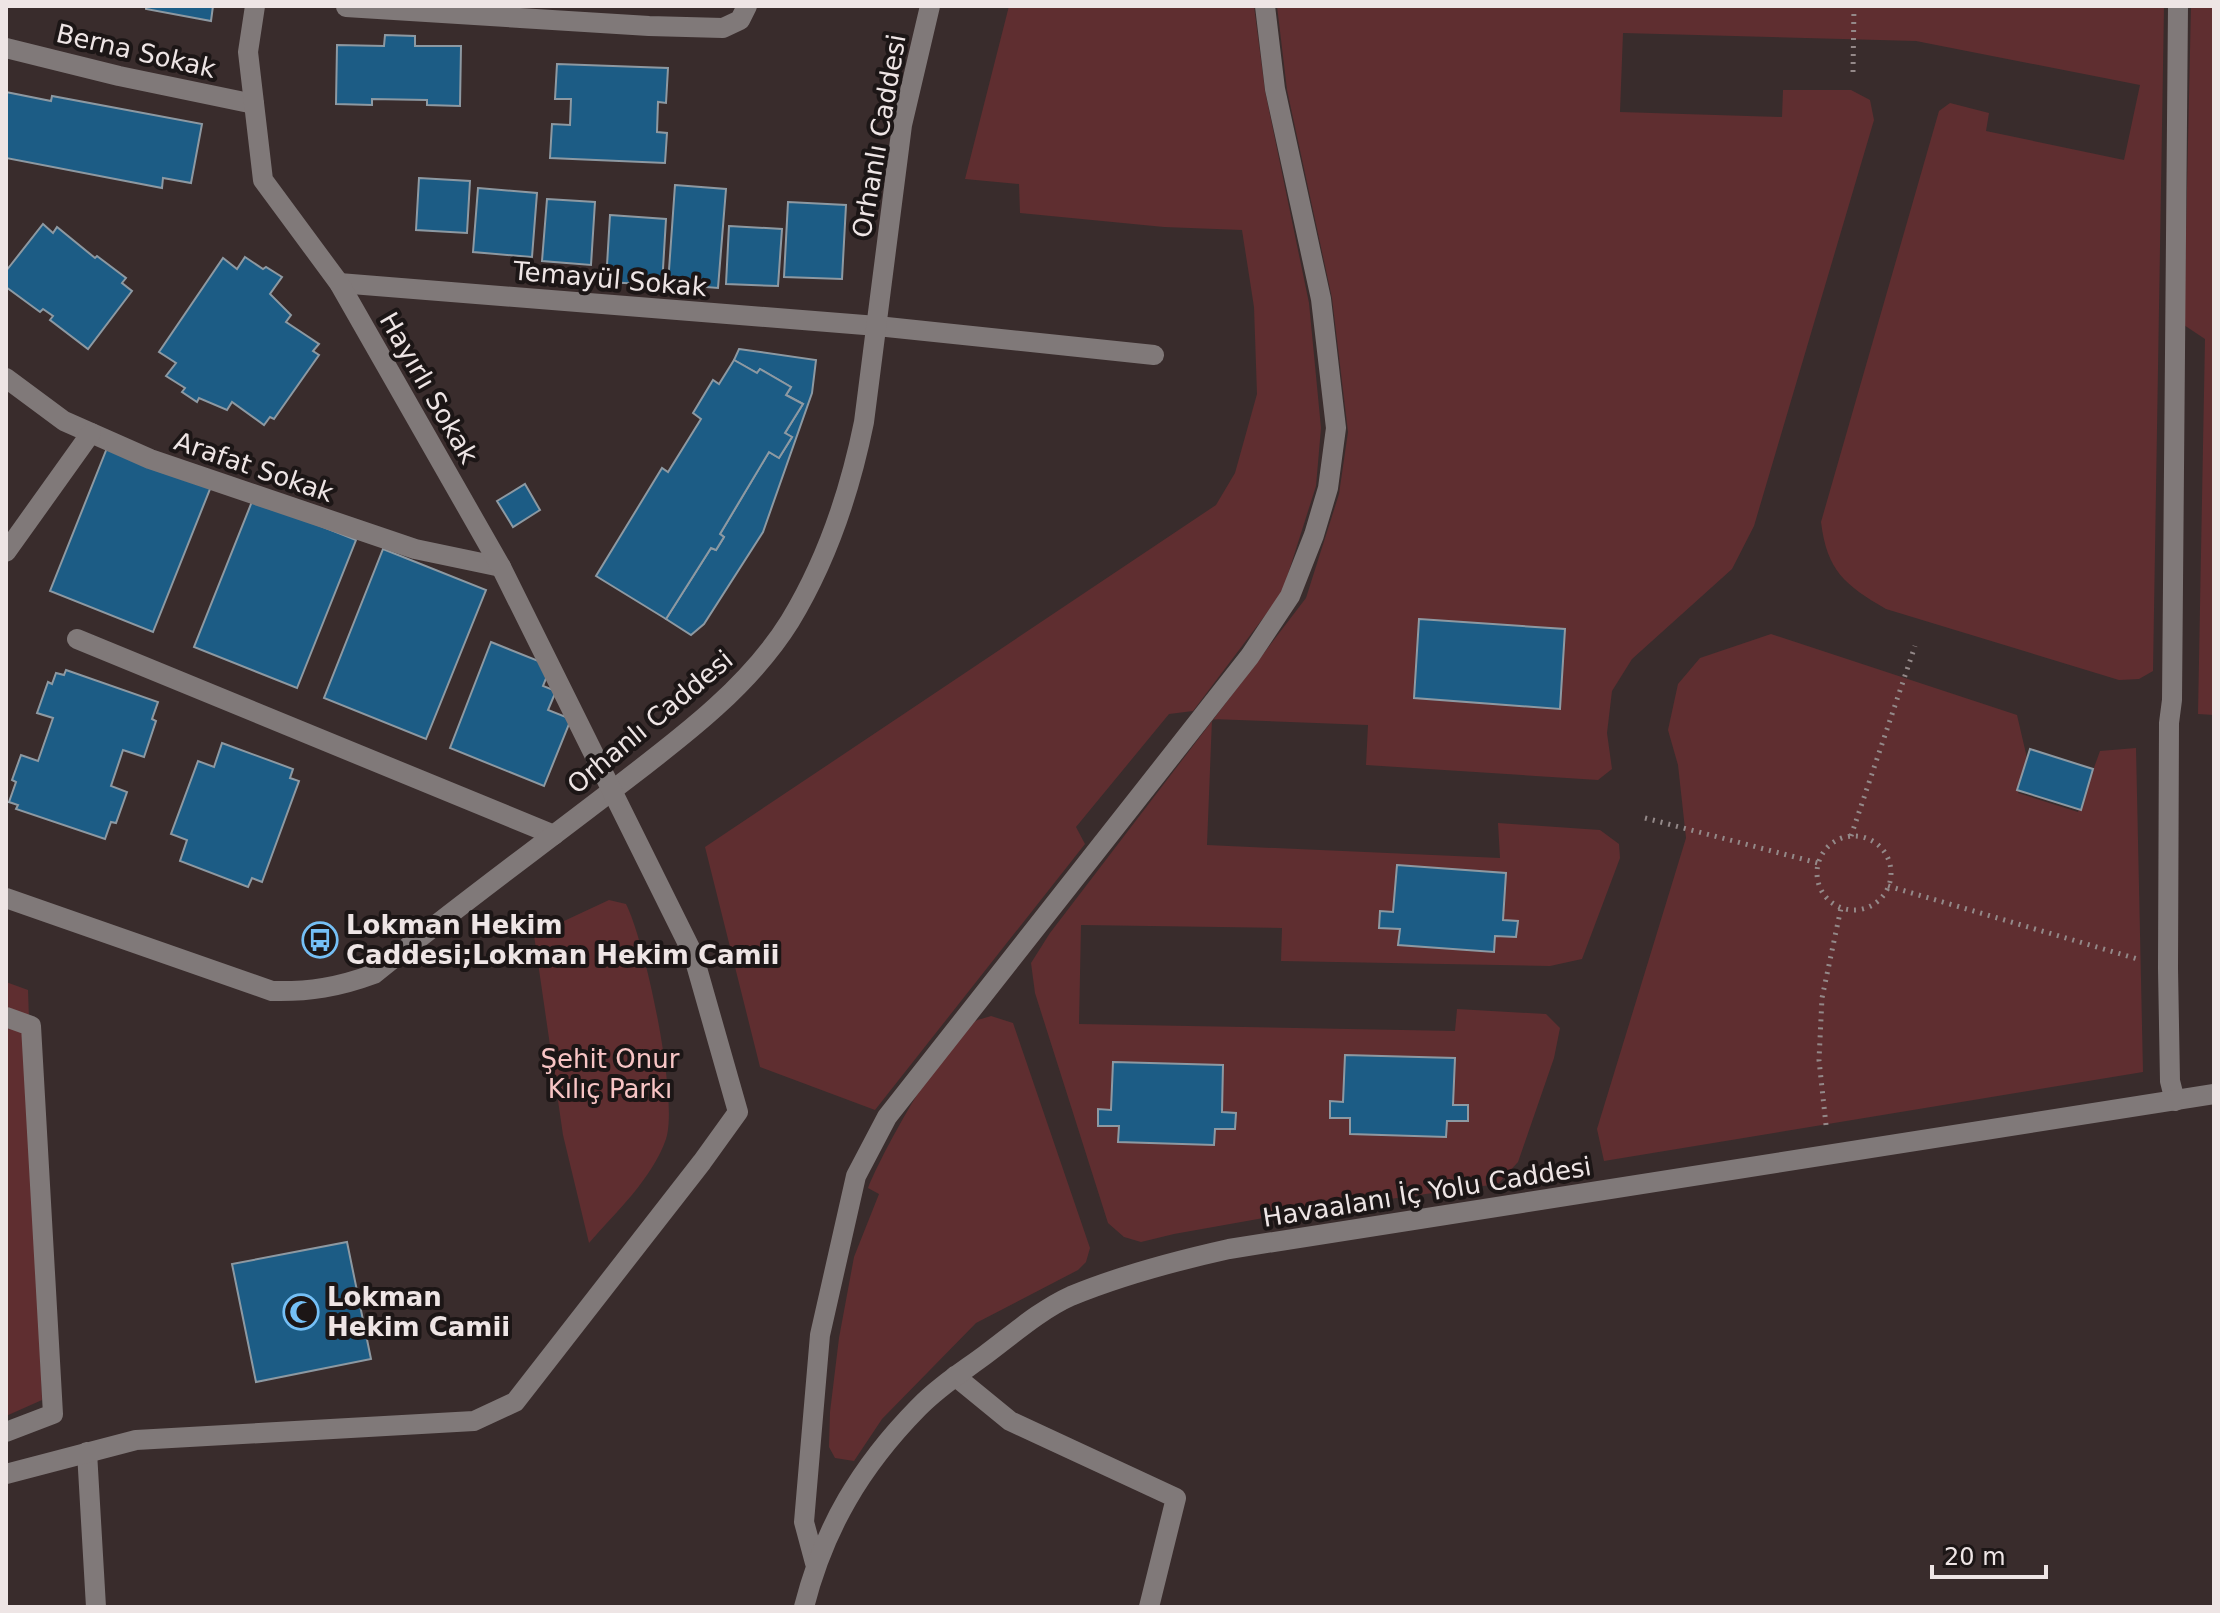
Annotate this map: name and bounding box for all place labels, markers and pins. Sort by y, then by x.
place label: Lokman Hekim Caddesi;Lokman Hekim Camii [346,910,779,970]
bus stop icon: Lokman Hekim Caddesi;Lokman Hekim Camii [301,921,339,959]
place label: Lokman Hekim Camii [327,1282,510,1342]
mosque icon: Lokman Hekim Camii [282,1293,320,1331]

